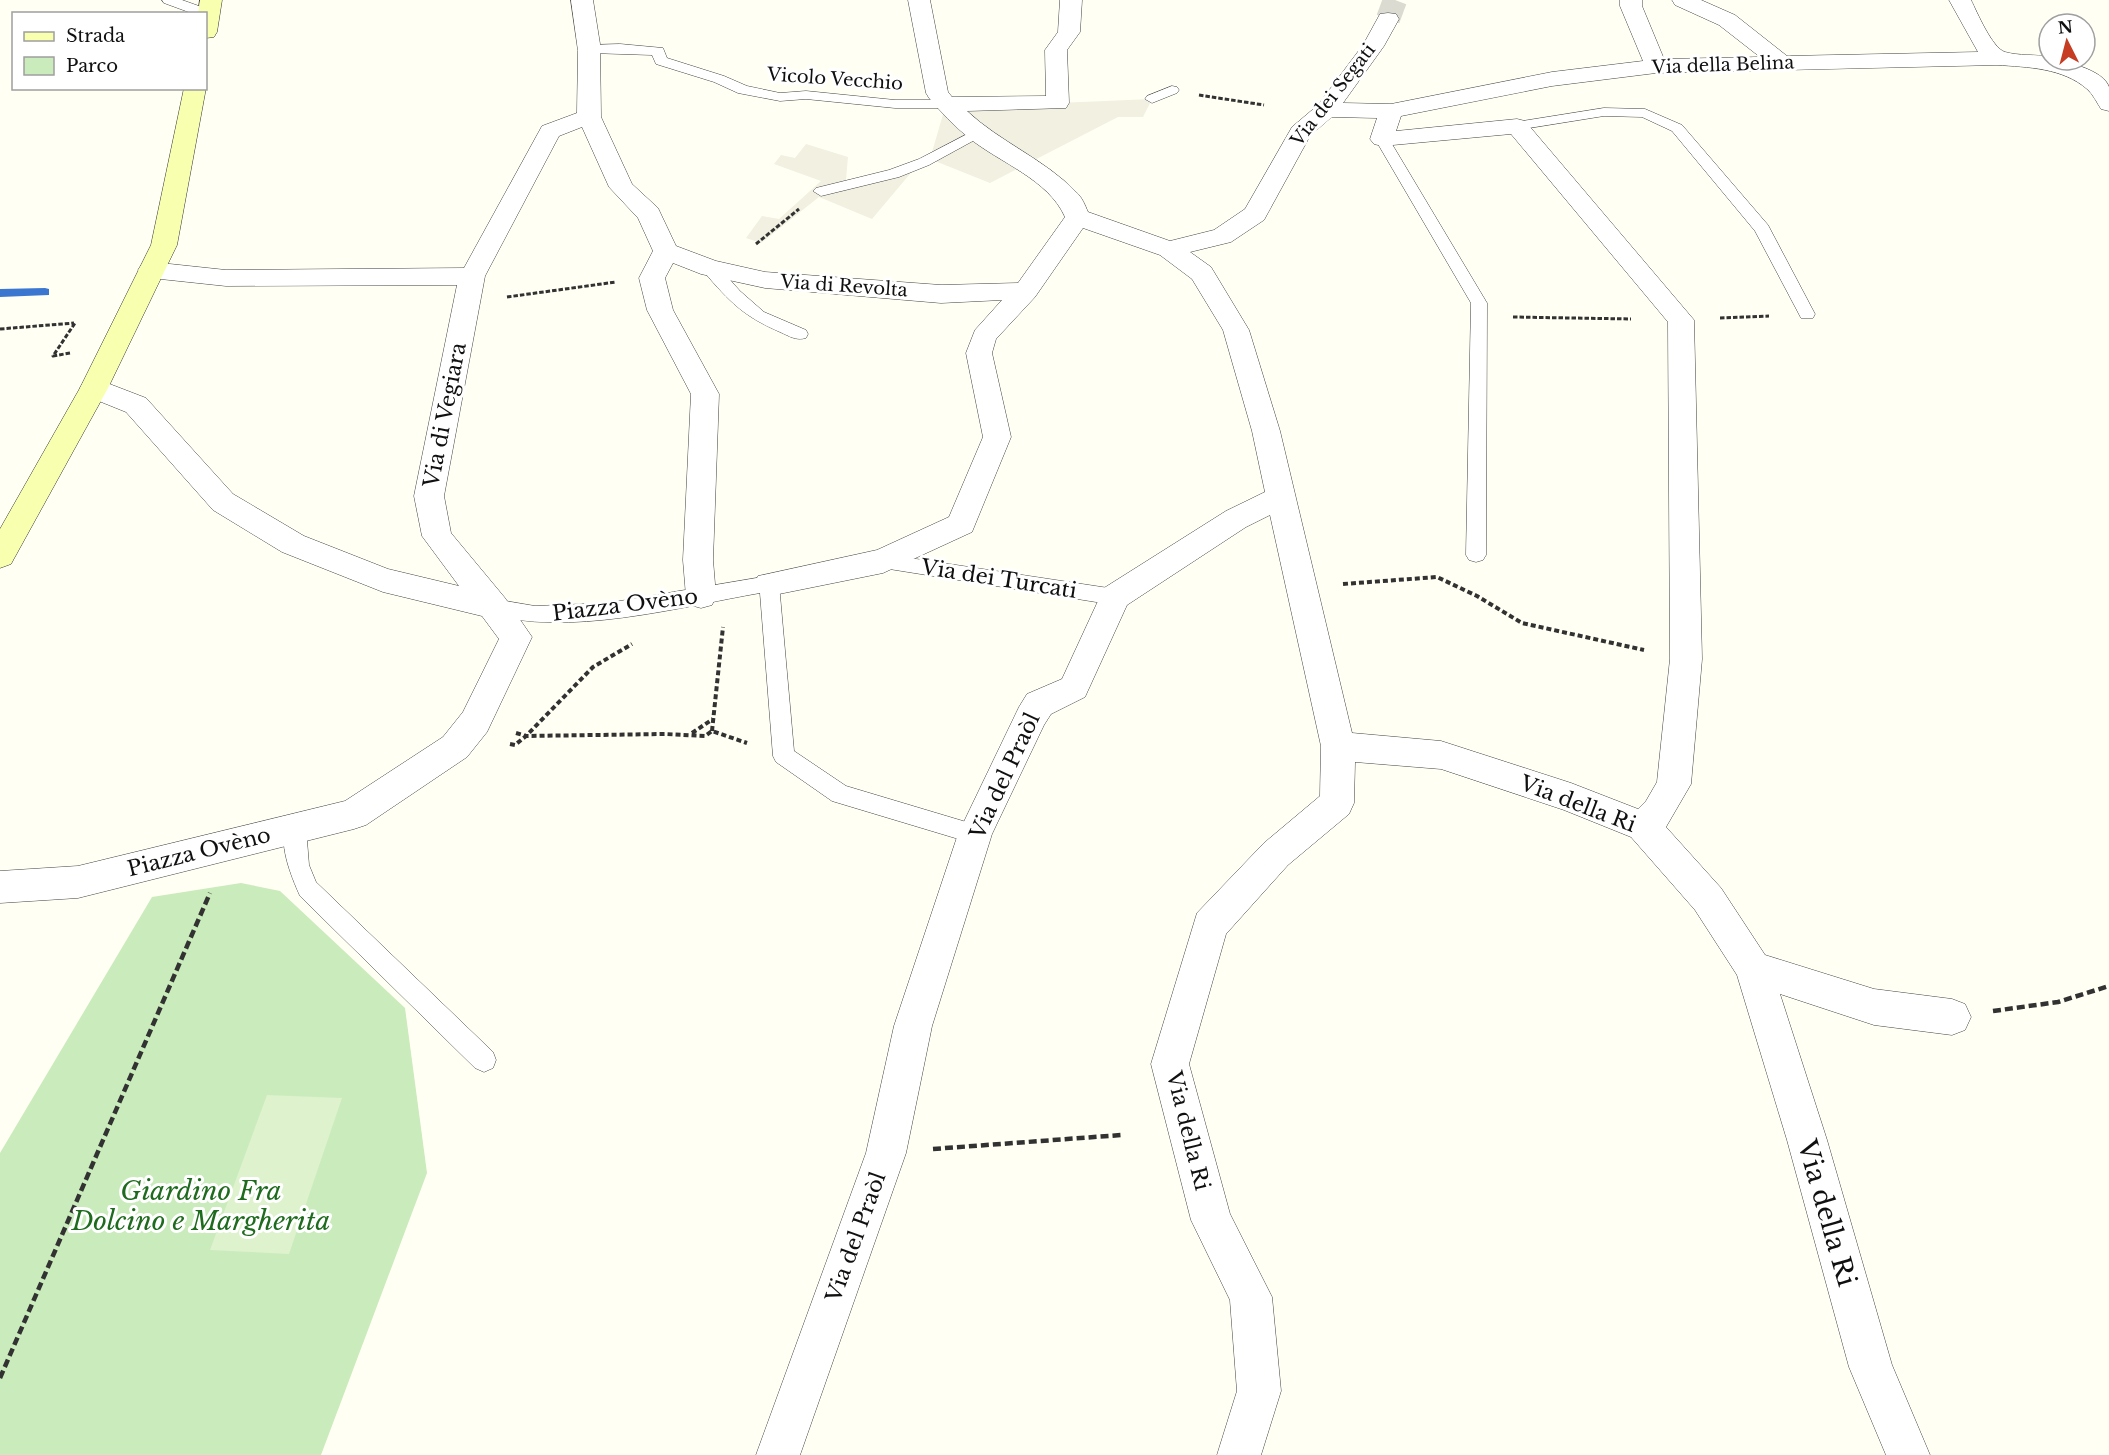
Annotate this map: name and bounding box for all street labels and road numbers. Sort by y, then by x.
street label: Via dei Segati [1285,39,1380,152]
street label: Via della Belina [1650,52,1795,79]
street label: Vicolo Vecchio [765,63,904,95]
street label: Via di Revolta [779,271,908,301]
street label: Via di Vegiara [418,340,472,491]
street label: Via dei Turcati [918,554,1079,604]
street label: Piazza Ovèno [551,583,699,627]
street label: Via del Praòl [964,708,1046,844]
street label: Via della Ri [1516,770,1640,838]
street label: Piazza Ovèno [125,822,273,882]
street label: Via della Ri [1160,1068,1215,1193]
street label: Via della Ri [1791,1135,1863,1290]
street label: Via del Praòl [820,1168,892,1307]

